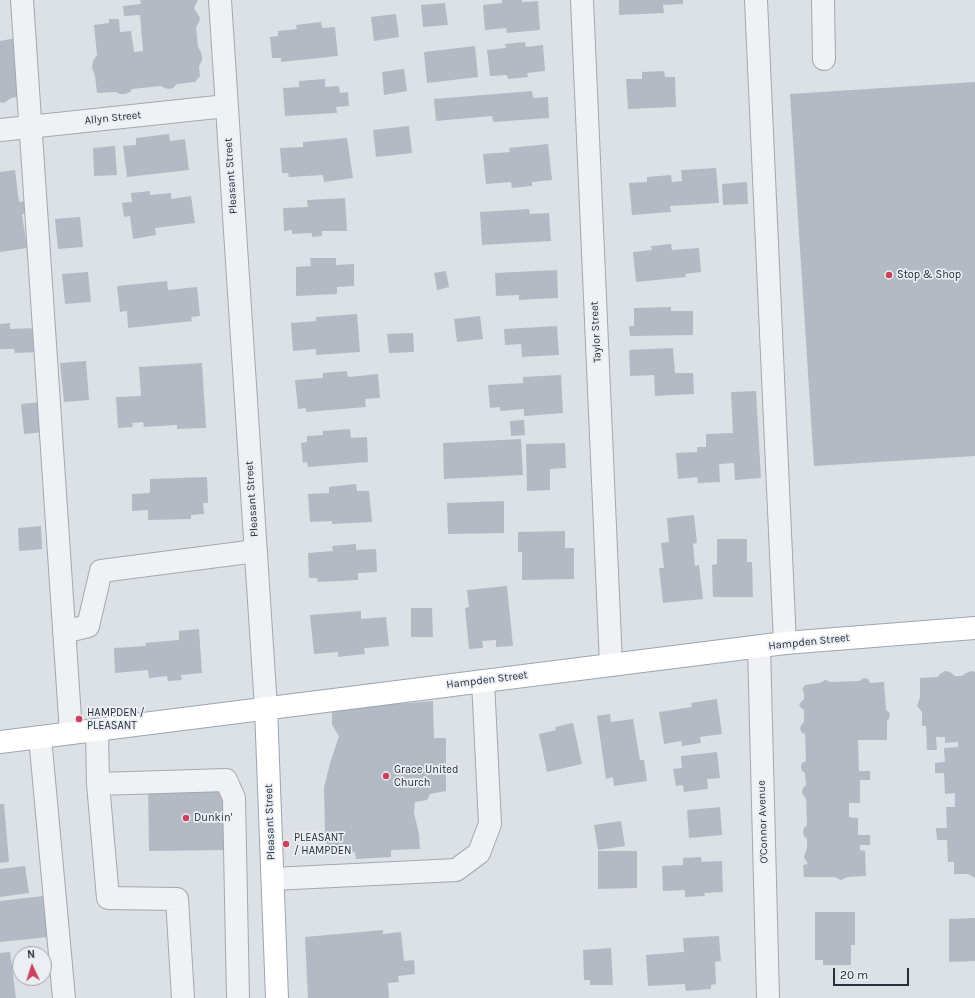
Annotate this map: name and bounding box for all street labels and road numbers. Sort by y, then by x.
street label: Allyn Street [84,108,142,128]
street label: Pleasant Street [222,137,240,215]
street label: Taylor Street [588,301,604,363]
street label: Pleasant Street [243,460,261,538]
street label: Hampden Street [768,631,850,653]
street label: Hampden Street [446,668,528,692]
street label: O'Connor Avenue [755,780,771,864]
street label: Pleasant Street [262,784,278,860]

